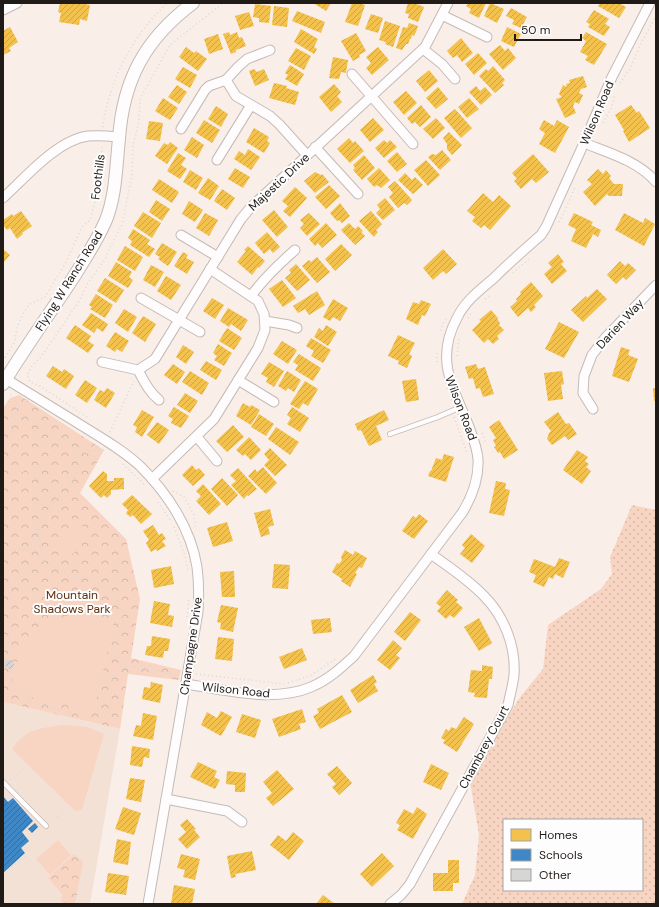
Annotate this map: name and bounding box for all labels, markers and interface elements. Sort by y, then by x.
scale bar [515,16,581,42]
text: 50 m [521,22,550,38]
street label: Wilson Road [576,78,618,148]
street label: Majestic Drive [245,149,313,215]
street label: Foothills [87,153,109,201]
street label: Flying W Ranch Road [32,228,106,334]
street label: Darien Way [593,295,648,353]
street label: Wilson Road [441,373,481,443]
park label: Mountain Shadows Park [34,587,110,617]
street label: Champagne Drive [176,596,206,696]
street label: Wilson Road [201,678,271,702]
street label: Chambrey Court [455,702,513,792]
legend [503,819,643,891]
text: Homes [539,827,578,843]
text: Schools [539,847,583,863]
text: Other [539,867,572,883]

